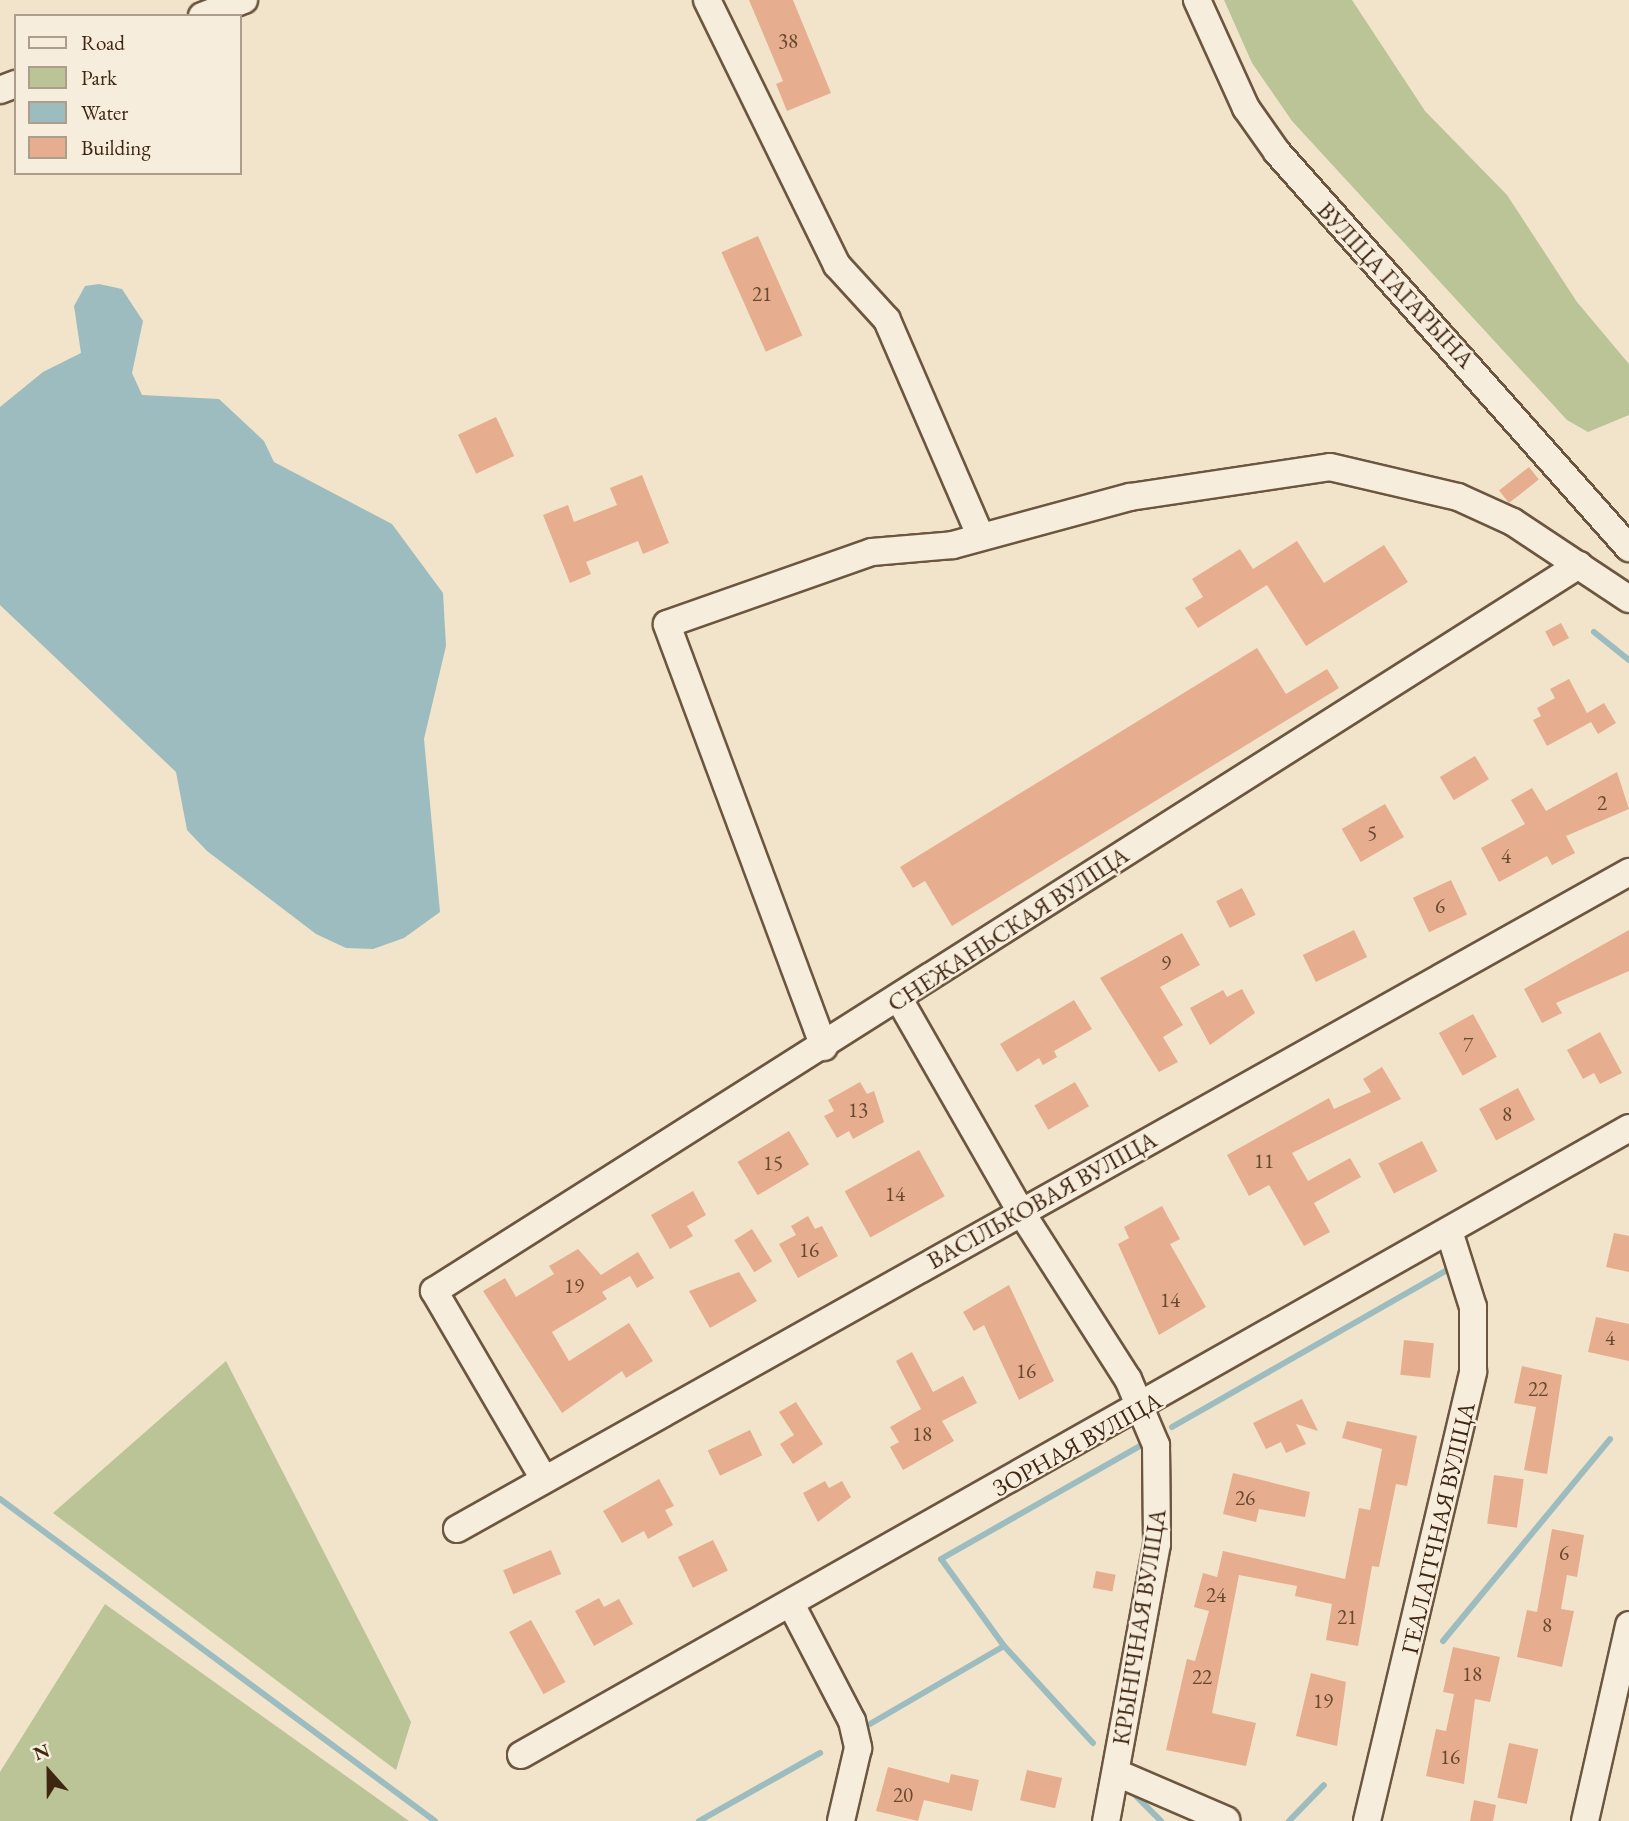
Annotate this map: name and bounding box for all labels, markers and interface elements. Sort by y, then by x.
legend [14,14,242,175]
house number: 38 [778,28,798,54]
text: Road [81,29,125,56]
text: Park [81,64,117,91]
text: Water [81,99,128,126]
text: Building [81,134,151,161]
street label: ВУЛІЦА ГАГАРЫНА [1312,196,1480,374]
house number: 21 [752,281,772,307]
house number: 2 [1597,790,1607,816]
house number: 5 [1367,820,1377,846]
street label: СНЕЖАНЬСКАЯ ВУЛІЦА [882,840,1134,1018]
house number: 4 [1501,843,1511,869]
house number: 6 [1435,893,1445,919]
house number: 9 [1161,950,1171,976]
house number: 7 [1463,1032,1473,1058]
house number: 13 [848,1097,868,1123]
house number: 8 [1502,1101,1512,1127]
street label: ВАСІЛЬКОВАЯ ВУЛІЦА [922,1125,1162,1275]
house number: 11 [1254,1148,1274,1174]
house number: 15 [763,1150,783,1176]
house number: 14 [885,1181,905,1207]
house number: 16 [799,1237,819,1263]
house number: 19 [564,1273,584,1299]
house number: 14 [1160,1287,1180,1313]
house number: 4 [1605,1325,1615,1351]
house number: 16 [1016,1358,1036,1384]
house number: 22 [1528,1376,1548,1402]
street label: ЗОРНАЯ ВУЛІЦА [988,1386,1166,1502]
street label: ГЕАЛАГІЧНАЯ ВУЛІЦА [1395,1399,1481,1657]
house number: 18 [912,1421,932,1447]
house number: 26 [1235,1485,1255,1511]
street label: КРЫНІЧНАЯ ВУЛІЦА [1106,1507,1172,1747]
house number: 6 [1559,1540,1569,1566]
house number: 24 [1206,1582,1226,1608]
house number: 21 [1337,1604,1357,1630]
house number: 8 [1542,1612,1552,1638]
house number: 18 [1462,1661,1482,1687]
house number: 22 [1192,1664,1212,1690]
house number: 19 [1313,1688,1333,1714]
north arrow [14,1737,84,1807]
text: N [30,1738,53,1766]
house number: 16 [1440,1744,1460,1770]
house number: 20 [893,1782,913,1808]

